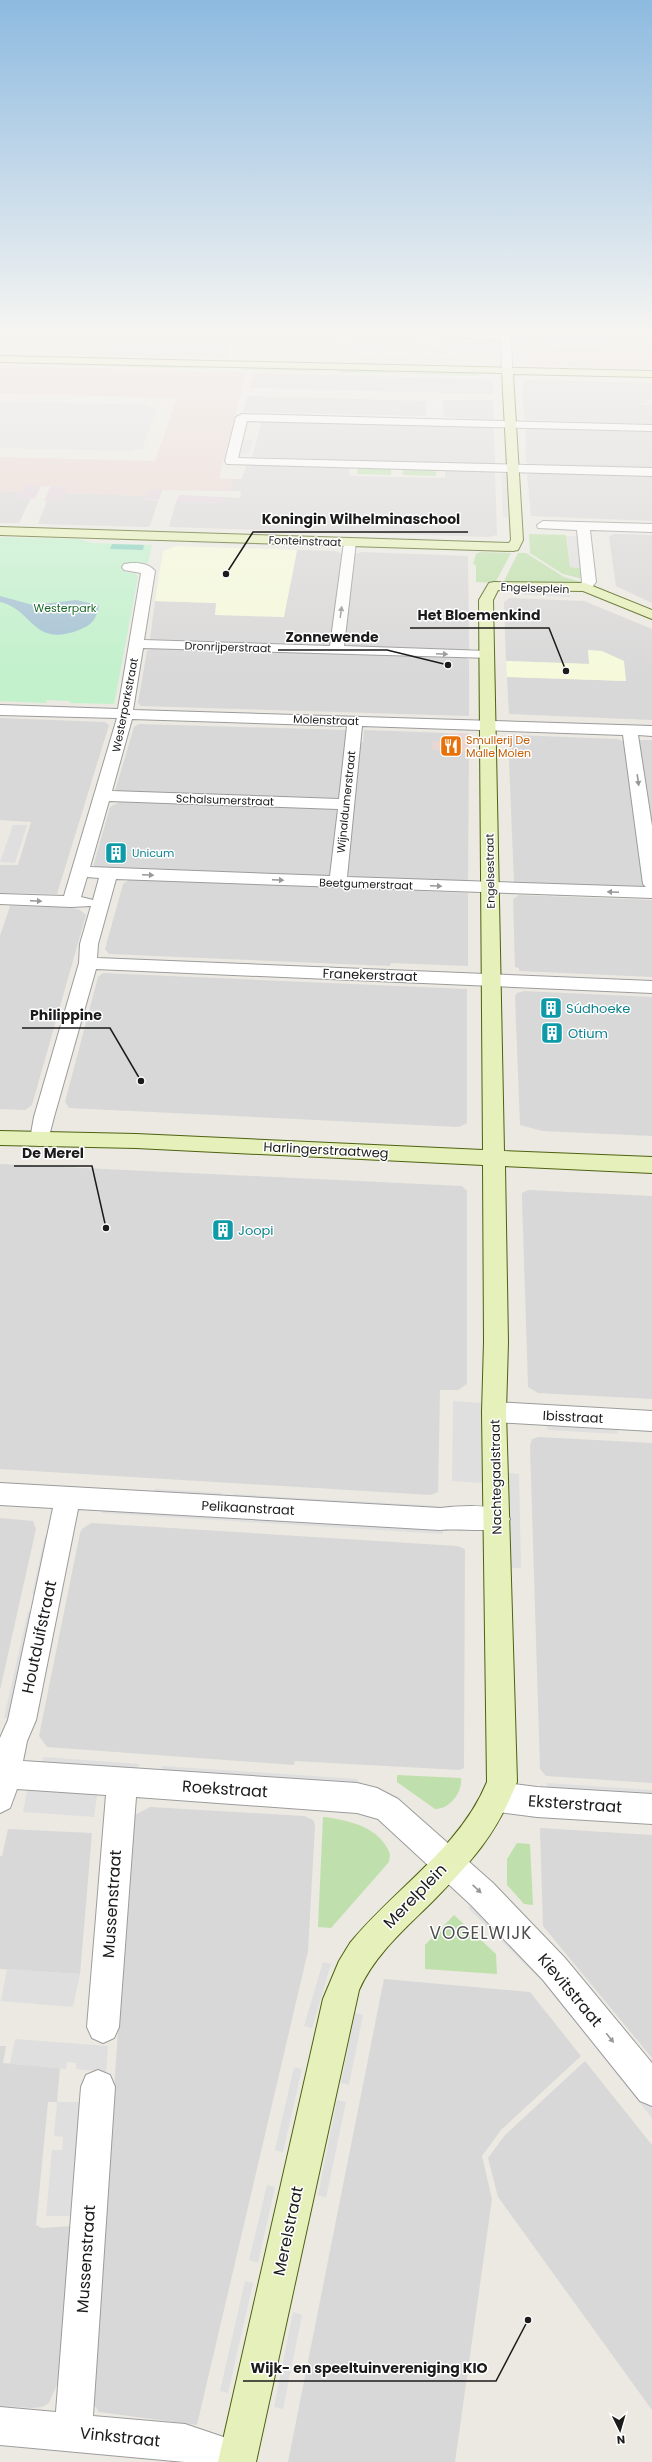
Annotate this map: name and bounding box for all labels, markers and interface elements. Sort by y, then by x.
callout: Koningin Wilhelminaschool [253,506,468,532]
text: Koningin Wilhelminaschool [262,509,460,529]
street label: Fonteinstraat [268,532,342,550]
street label: Engelseplein [500,579,570,597]
park label: Westerpark [34,600,97,616]
callout: Het Bloemenkind [410,602,549,628]
text: Het Bloemenkind [417,605,541,625]
one-way arrow [338,606,344,618]
callout: Zonnewende [278,624,387,650]
text: Zonnewende [285,627,379,647]
street label: Dronrijperstraat [184,637,272,657]
one-way arrow [436,650,448,657]
street label: Westerparkstraat [108,657,142,753]
street label: Molenstraat [293,711,359,729]
place label: Smullerij De Malle Molen [466,732,531,761]
restaurant icon: Smullerij De Malle Molen [438,733,464,759]
street label: Wijnaldumerstraat [333,750,359,854]
one-way arrow [635,774,641,787]
street label: Schalsumerstraat [176,790,274,810]
street label: Engelsestraat [481,833,499,909]
building icon: Unicum [103,840,129,866]
place label: Unicum [132,845,174,861]
one-way arrow [142,872,155,878]
street label: Beetgumerstraat [319,874,413,894]
one-way arrow [272,877,285,883]
one-way arrow [430,883,442,890]
one-way arrow [606,889,619,895]
one-way arrow [30,897,42,904]
street label: Franekerstraat [322,964,418,986]
building icon: Súdhoeke [538,995,564,1021]
place label: Súdhoeke [566,999,630,1018]
callout: Philippine [22,1002,110,1028]
text: Philippine [30,1005,102,1025]
building icon: Otium [539,1020,565,1046]
place label: Otium [568,1024,608,1043]
street label: Harlingerstraatweg [263,1137,389,1163]
callout: De Merel [14,1140,92,1166]
text: De Merel [22,1143,84,1163]
building icon: Joopi [210,1217,236,1243]
place label: Joopi [238,1221,274,1240]
street label: Ibisstraat [542,1406,604,1428]
street label: Nachtegaalstraat [485,1419,507,1535]
street label: Pelikaanstraat [201,1496,295,1520]
street label: Houtduifstraat [16,1578,62,1696]
street label: Roekstraat [181,1775,269,1803]
street label: Eksterstraat [527,1789,623,1819]
street label: Mussenstraat [97,1849,127,1959]
street label: Merelplein [378,1858,452,1934]
one-way arrow [472,1884,482,1894]
district label: VOGELWIJK [429,1921,533,1945]
street label: Kievitstraat [532,1948,608,2032]
one-way arrow [606,2032,615,2043]
street label: Merelstraat [267,2184,309,2278]
street label: Mussenstraat [71,2204,101,2314]
callout: Wijk- en speeltuinvereniging KIO [243,2355,496,2381]
text: Wijk- en speeltuinvereniging KIO [250,2358,488,2378]
north arrow [600,2410,640,2450]
street label: Vinkstraat [79,2421,162,2453]
text: N [616,2432,626,2448]

